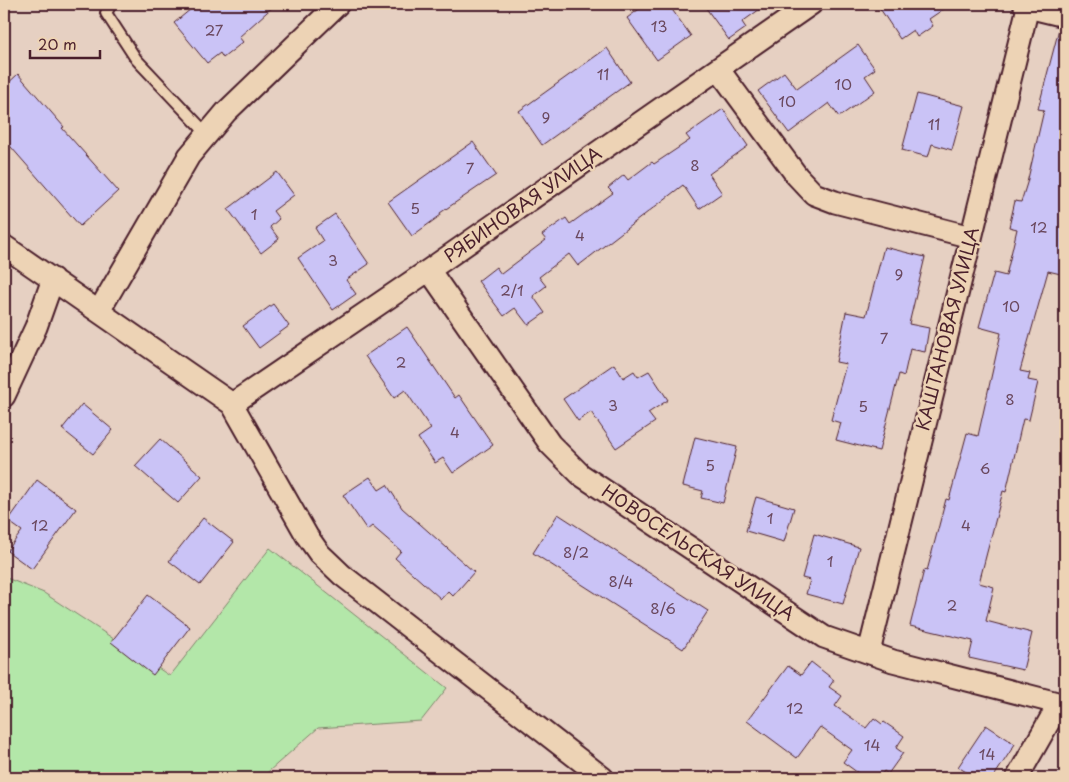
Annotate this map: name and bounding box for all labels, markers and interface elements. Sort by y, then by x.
house number: 13 [651,14,667,37]
house number: 27 [205,18,224,41]
scale bar [30,28,100,60]
text: 20 m [38,32,77,55]
house number: 11 [597,62,609,85]
house number: 10 [834,72,852,95]
house number: 10 [778,89,796,112]
house number: 9 [542,105,550,128]
house number: 11 [928,112,940,135]
street label: РЯБИНОВАЯ УЛИЦА [438,139,607,268]
house number: 8 [690,153,700,176]
house number: 7 [466,156,475,179]
house number: 5 [410,196,420,219]
house number: 1 [251,202,257,225]
house number: 12 [1030,215,1048,238]
house number: 4 [575,223,585,246]
street label: КАШТАНОВАЯ УЛИЦА [908,224,985,433]
house number: 3 [328,248,338,271]
house number: 9 [895,262,903,285]
house number: 2/1 [500,278,524,301]
house number: 10 [1002,294,1020,317]
house number: 7 [880,326,889,349]
house number: 2 [396,350,406,373]
house number: 8 [1005,387,1015,410]
house number: 3 [608,393,618,416]
house number: 5 [858,394,868,417]
house number: 4 [450,420,460,443]
house number: 5 [705,453,715,476]
house number: 6 [980,456,990,479]
street label: НОВОСЕЛЬСКАЯ УЛИЦА [597,477,801,627]
house number: 1 [767,506,773,529]
house number: 12 [31,513,49,536]
house number: 4 [961,513,971,536]
house number: 8/2 [563,540,589,563]
house number: 1 [827,549,833,572]
house number: 8/4 [609,569,634,592]
house number: 2 [947,593,957,616]
house number: 8/6 [650,596,676,619]
house number: 12 [786,696,804,719]
house number: 14 [864,733,880,756]
house number: 14 [979,742,995,765]

